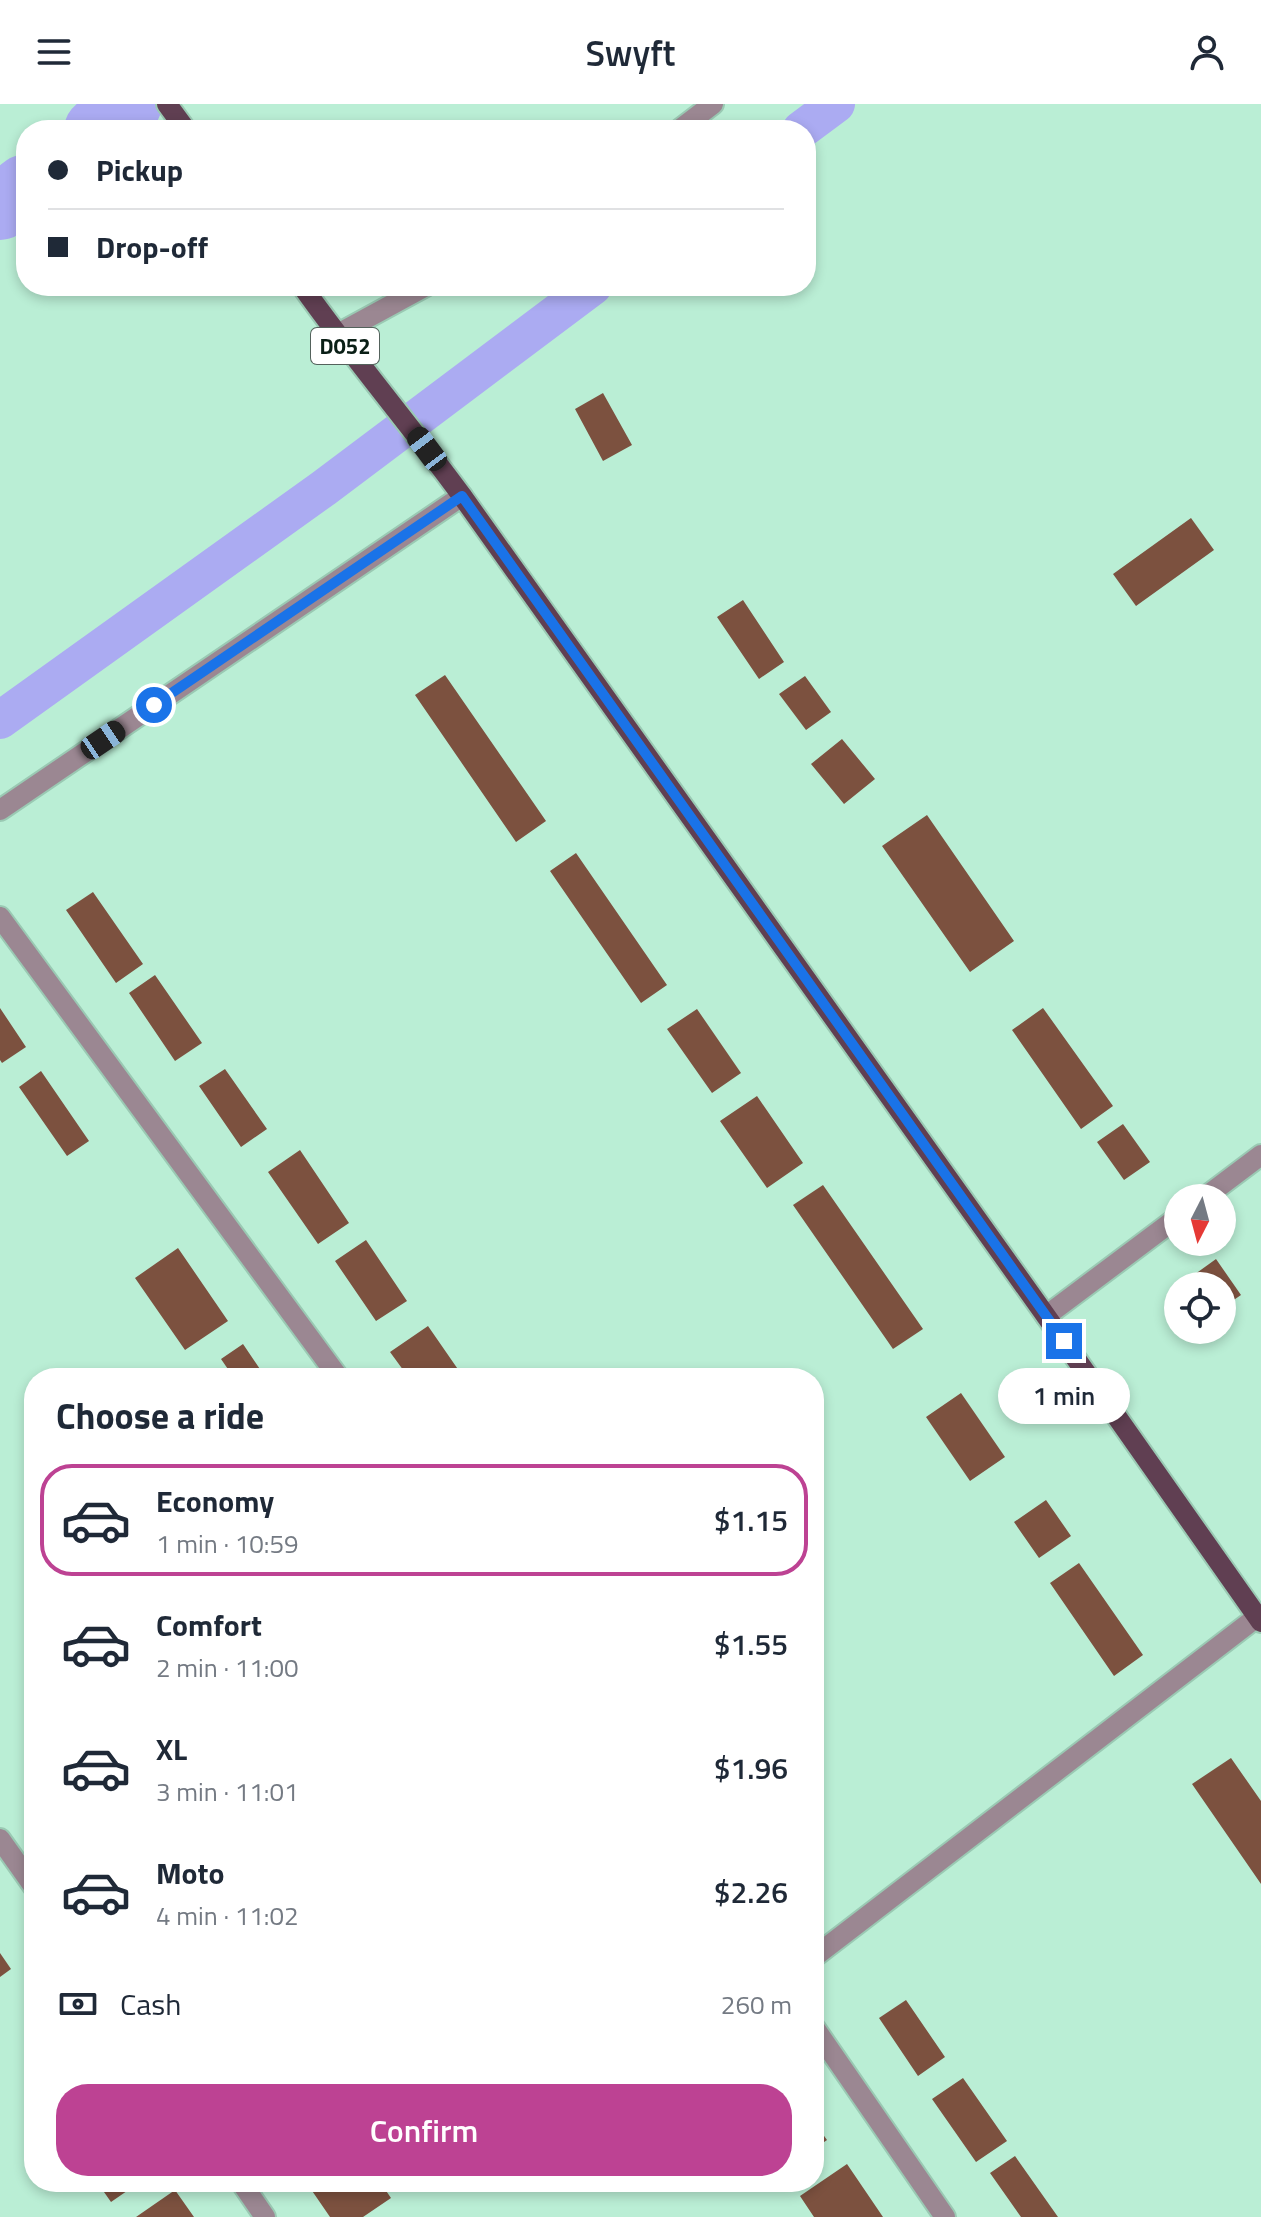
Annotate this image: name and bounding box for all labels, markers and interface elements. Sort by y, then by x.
text: Swyft [586,25,675,80]
icon: menu [32,30,76,74]
icon: person [1185,30,1229,74]
text: Pickup [96,147,183,193]
text: Drop-off [96,224,208,270]
road number: D052 [311,328,379,364]
car [403,423,451,475]
route start [136,687,172,723]
car [76,717,130,763]
north arrow [1164,1184,1236,1256]
map controls [1164,1184,1236,1344]
button: locate [1164,1272,1236,1344]
route end [1046,1323,1082,1359]
callout: 1 min [998,1369,1130,1425]
text: 1 min [1033,1376,1095,1415]
text: Choose a ride [56,1388,264,1443]
text: Economy [156,1478,274,1524]
icon: car [60,1484,132,1556]
text: $1.15 [714,1497,788,1543]
text: 1 min · 10:59 [156,1524,299,1563]
text: Comfort [156,1602,262,1648]
icon: car [60,1608,132,1680]
text: $1.55 [714,1621,788,1667]
text: 2 min · 11:00 [156,1648,299,1687]
text: XL [156,1726,187,1772]
icon: car [60,1732,132,1804]
text: $1.96 [714,1745,788,1791]
text: 3 min · 11:01 [156,1772,299,1811]
text: Moto [156,1850,224,1896]
icon: car [60,1856,132,1928]
text: $2.26 [714,1869,788,1915]
text: 4 min · 11:02 [156,1896,299,1935]
text: Cash [120,1981,181,2027]
icon: cash [56,1982,100,2026]
text: 260 m [721,1985,792,2024]
button: Confirm [56,2084,792,2176]

